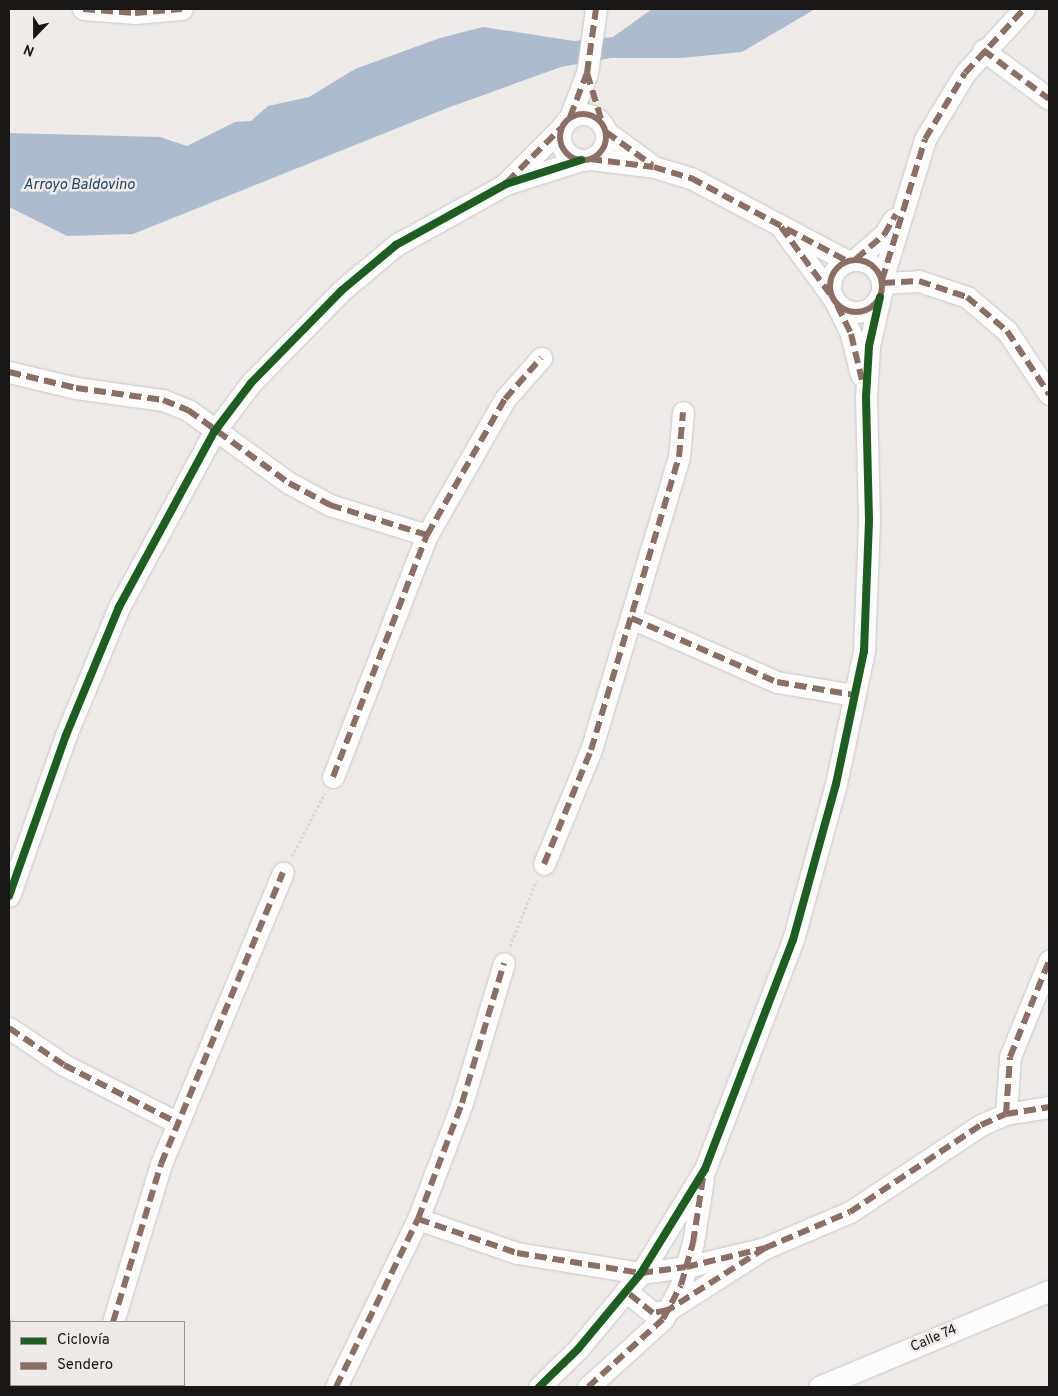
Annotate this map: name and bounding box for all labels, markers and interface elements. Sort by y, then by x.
north arrow [10,10,60,60]
text: N [21,40,37,59]
water label: Arroyo Baldovino [23,177,135,195]
legend [10,1321,185,1386]
street label: Calle 74 [908,1322,960,1356]
text: Ciclovía [57,1331,110,1350]
text: Sendero [57,1356,113,1375]

